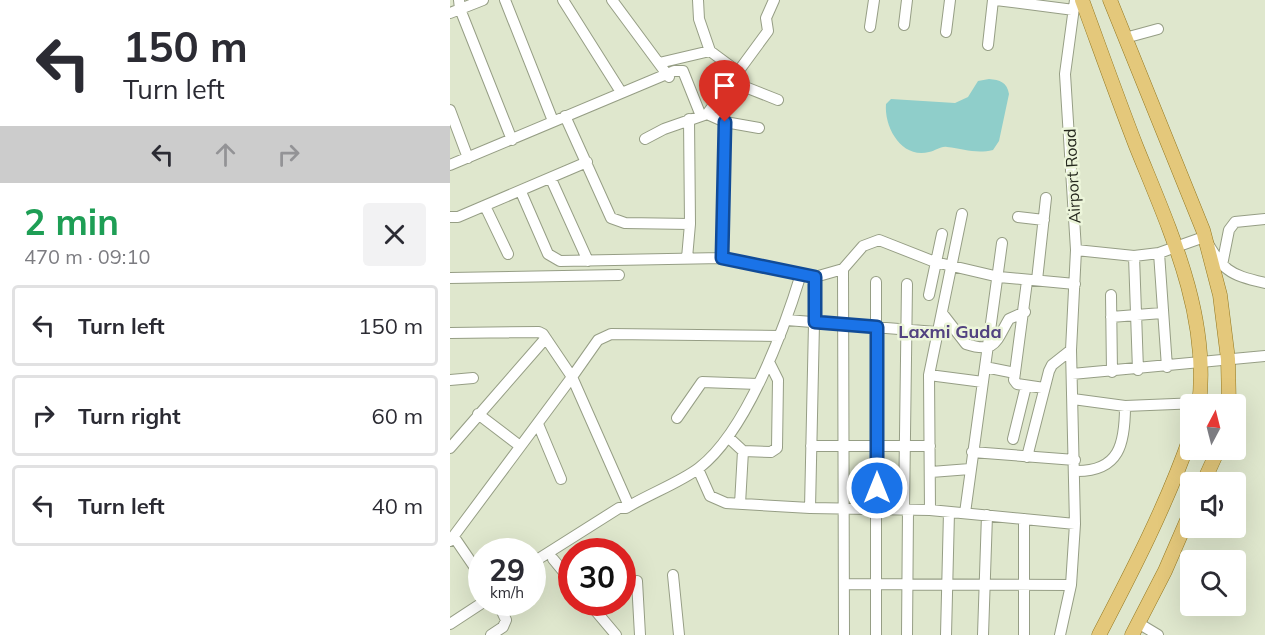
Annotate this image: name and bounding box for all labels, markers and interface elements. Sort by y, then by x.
text: 150 m [123,20,248,73]
icon: left [24,24,102,102]
pin [699,60,750,122]
icon: arrive [708,69,741,102]
text: Turn left [123,72,225,106]
street label: Airport Road [1060,128,1084,224]
icon: left [146,138,179,171]
icon: ahead [209,138,242,171]
icon: right [272,138,305,171]
text: 2 min [24,199,119,244]
button: close [363,203,426,266]
text: 470 m · 09:10 [24,244,150,269]
icon: left [27,309,60,342]
text: Turn left [78,312,165,340]
text: 150 m [358,312,423,340]
district label: Laxmi Guda [898,320,1002,343]
north arrow [1180,394,1246,460]
map controls [1180,394,1246,616]
icon: right [27,399,60,432]
text: Turn right [78,402,181,430]
text: 60 m [372,402,423,430]
position arrow [845,456,909,520]
button: sound [1180,472,1246,538]
icon: left [27,489,60,522]
text: Turn left [78,492,165,520]
text: 40 m [372,492,423,520]
speed limit sign: 30 [558,538,636,616]
button: search [1180,550,1246,616]
text: 29 [489,551,525,589]
text: km/h [490,583,524,602]

